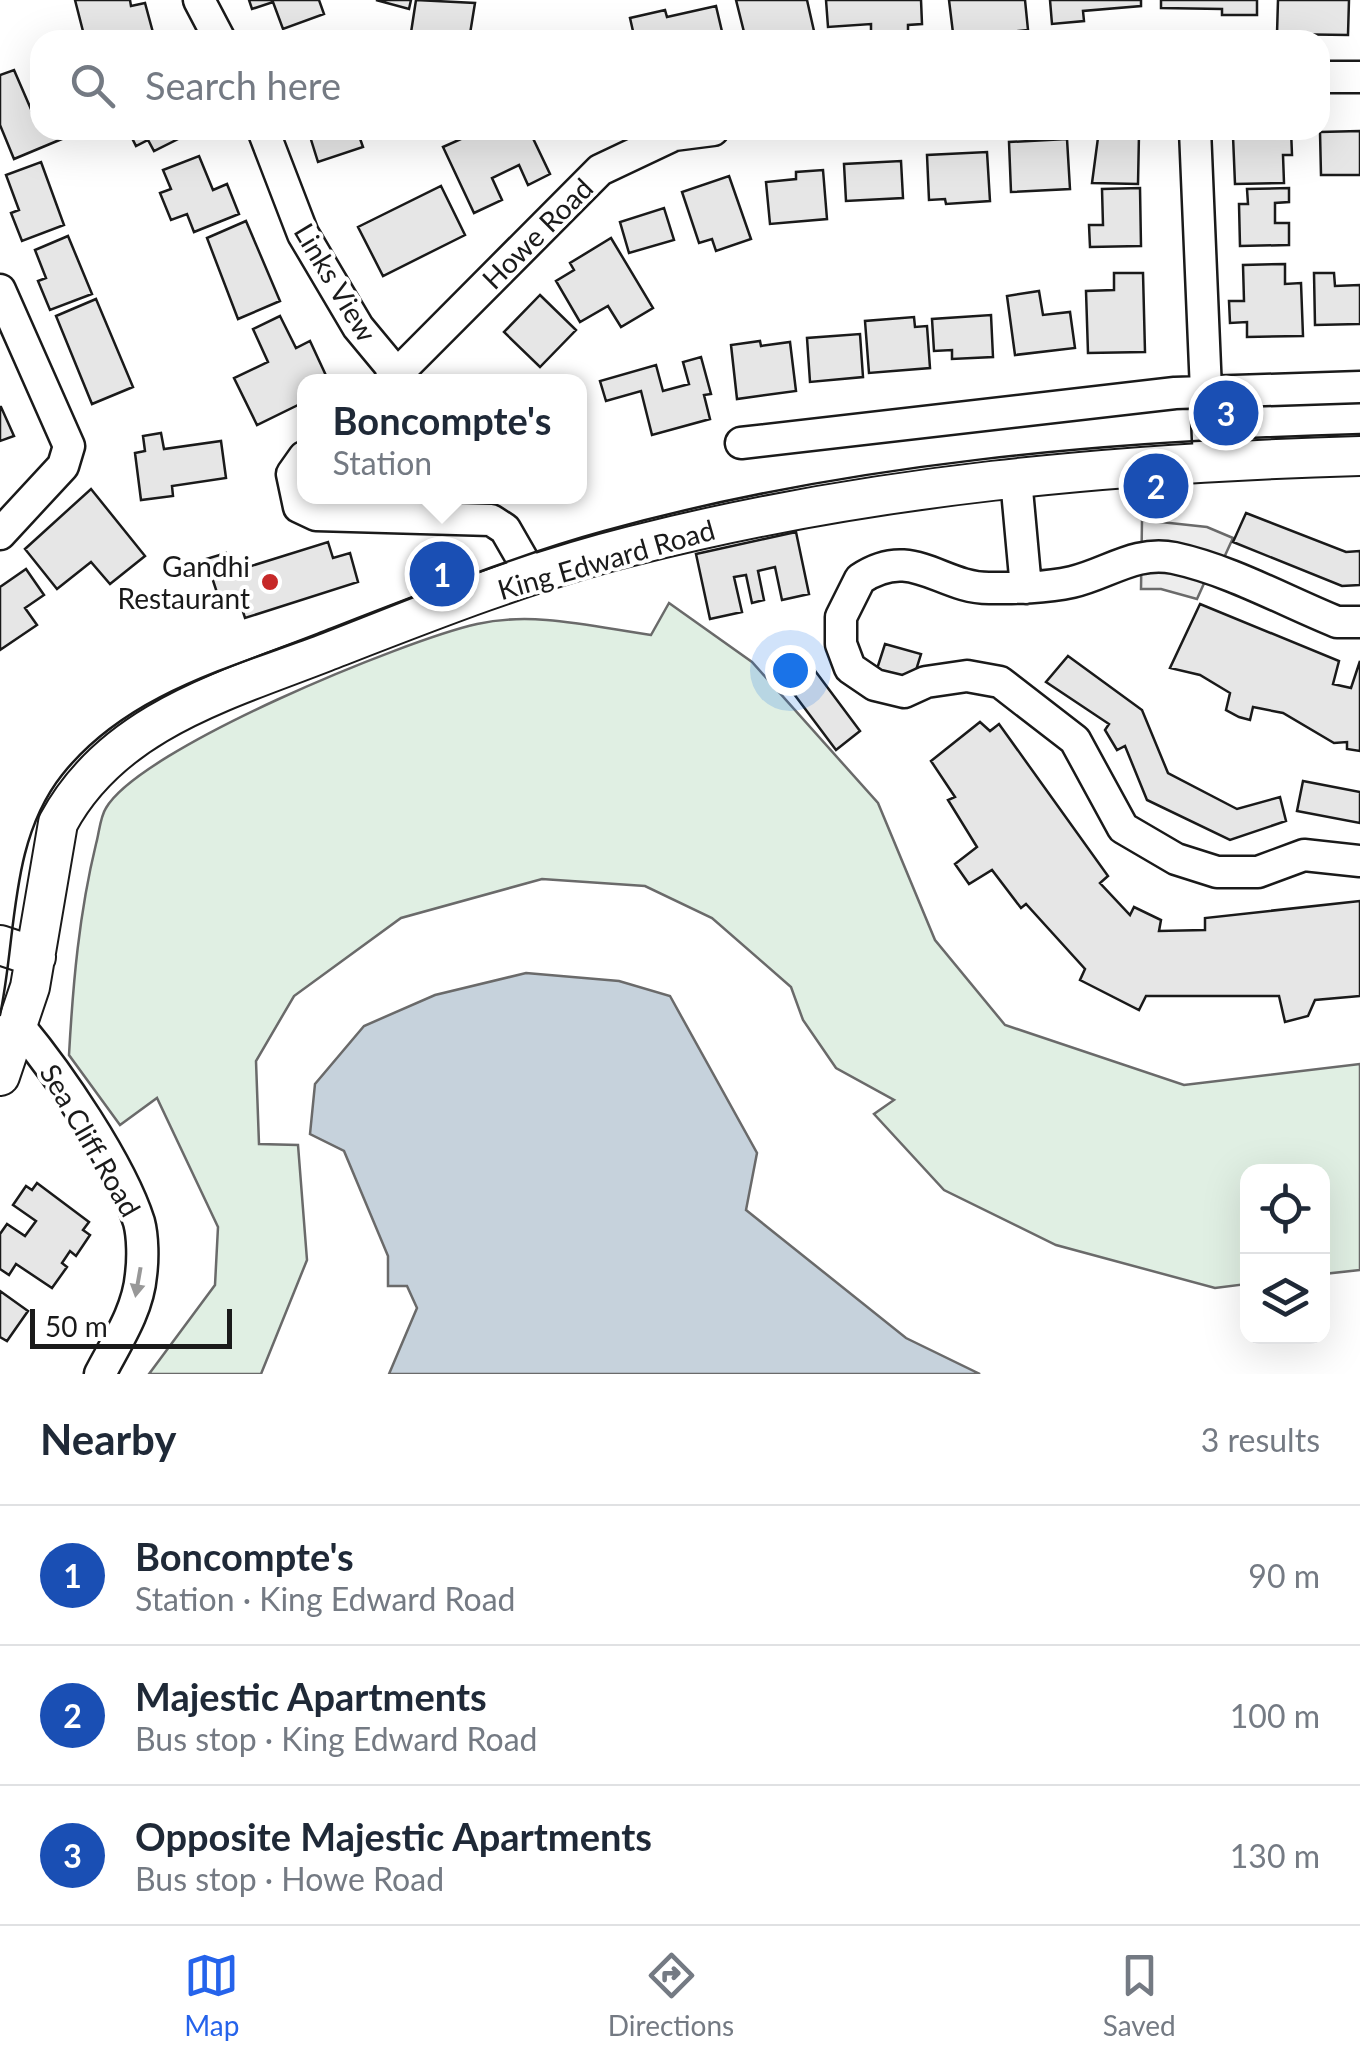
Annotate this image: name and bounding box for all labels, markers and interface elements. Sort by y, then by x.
search box [30,30,1330,140]
icon: search [65,58,120,113]
text: Search here [145,62,341,108]
street label: Howe Road [475,171,599,295]
street label: Links View [288,217,384,347]
popup [297,374,587,504]
pin: 3 [1194,376,1258,450]
text: Boncompte's [333,397,551,443]
text: Station [333,443,432,482]
pin: 2 [1124,448,1188,524]
street label: King Edward Road [494,512,718,606]
pin: 1 [410,536,474,612]
place label: Gandhi Restaurant [118,549,250,615]
marker: Gandhi Restaurant [259,571,281,593]
your location [765,645,816,696]
street label: Sea Cliff Road [34,1058,148,1222]
map controls [1240,1164,1330,1344]
button: locate [1240,1164,1330,1254]
button: layers [1240,1254,1330,1344]
one-way arrow [130,1267,145,1298]
scale bar [30,1304,232,1348]
text: 50 m [45,1309,108,1343]
text: Nearby [40,1414,177,1464]
text: 3 results [1201,1420,1320,1459]
text: Boncompte's [135,1533,354,1579]
text: 1 [63,1556,82,1595]
text: 90 m [1248,1556,1320,1595]
text: Station · King Edward Road [135,1579,515,1618]
text: Majestic Apartments [135,1673,487,1719]
text: 2 [63,1696,82,1735]
text: 100 m [1230,1696,1320,1735]
text: Bus stop · King Edward Road [135,1719,538,1758]
text: Opposite Majestic Apartments [135,1813,652,1859]
text: 3 [63,1836,82,1875]
text: 130 m [1230,1836,1320,1875]
text: Bus stop · Howe Road [135,1859,444,1898]
tab: Map [184,1948,239,2042]
tab: Directions [608,1948,734,2042]
tab: Saved [1103,1948,1176,2042]

